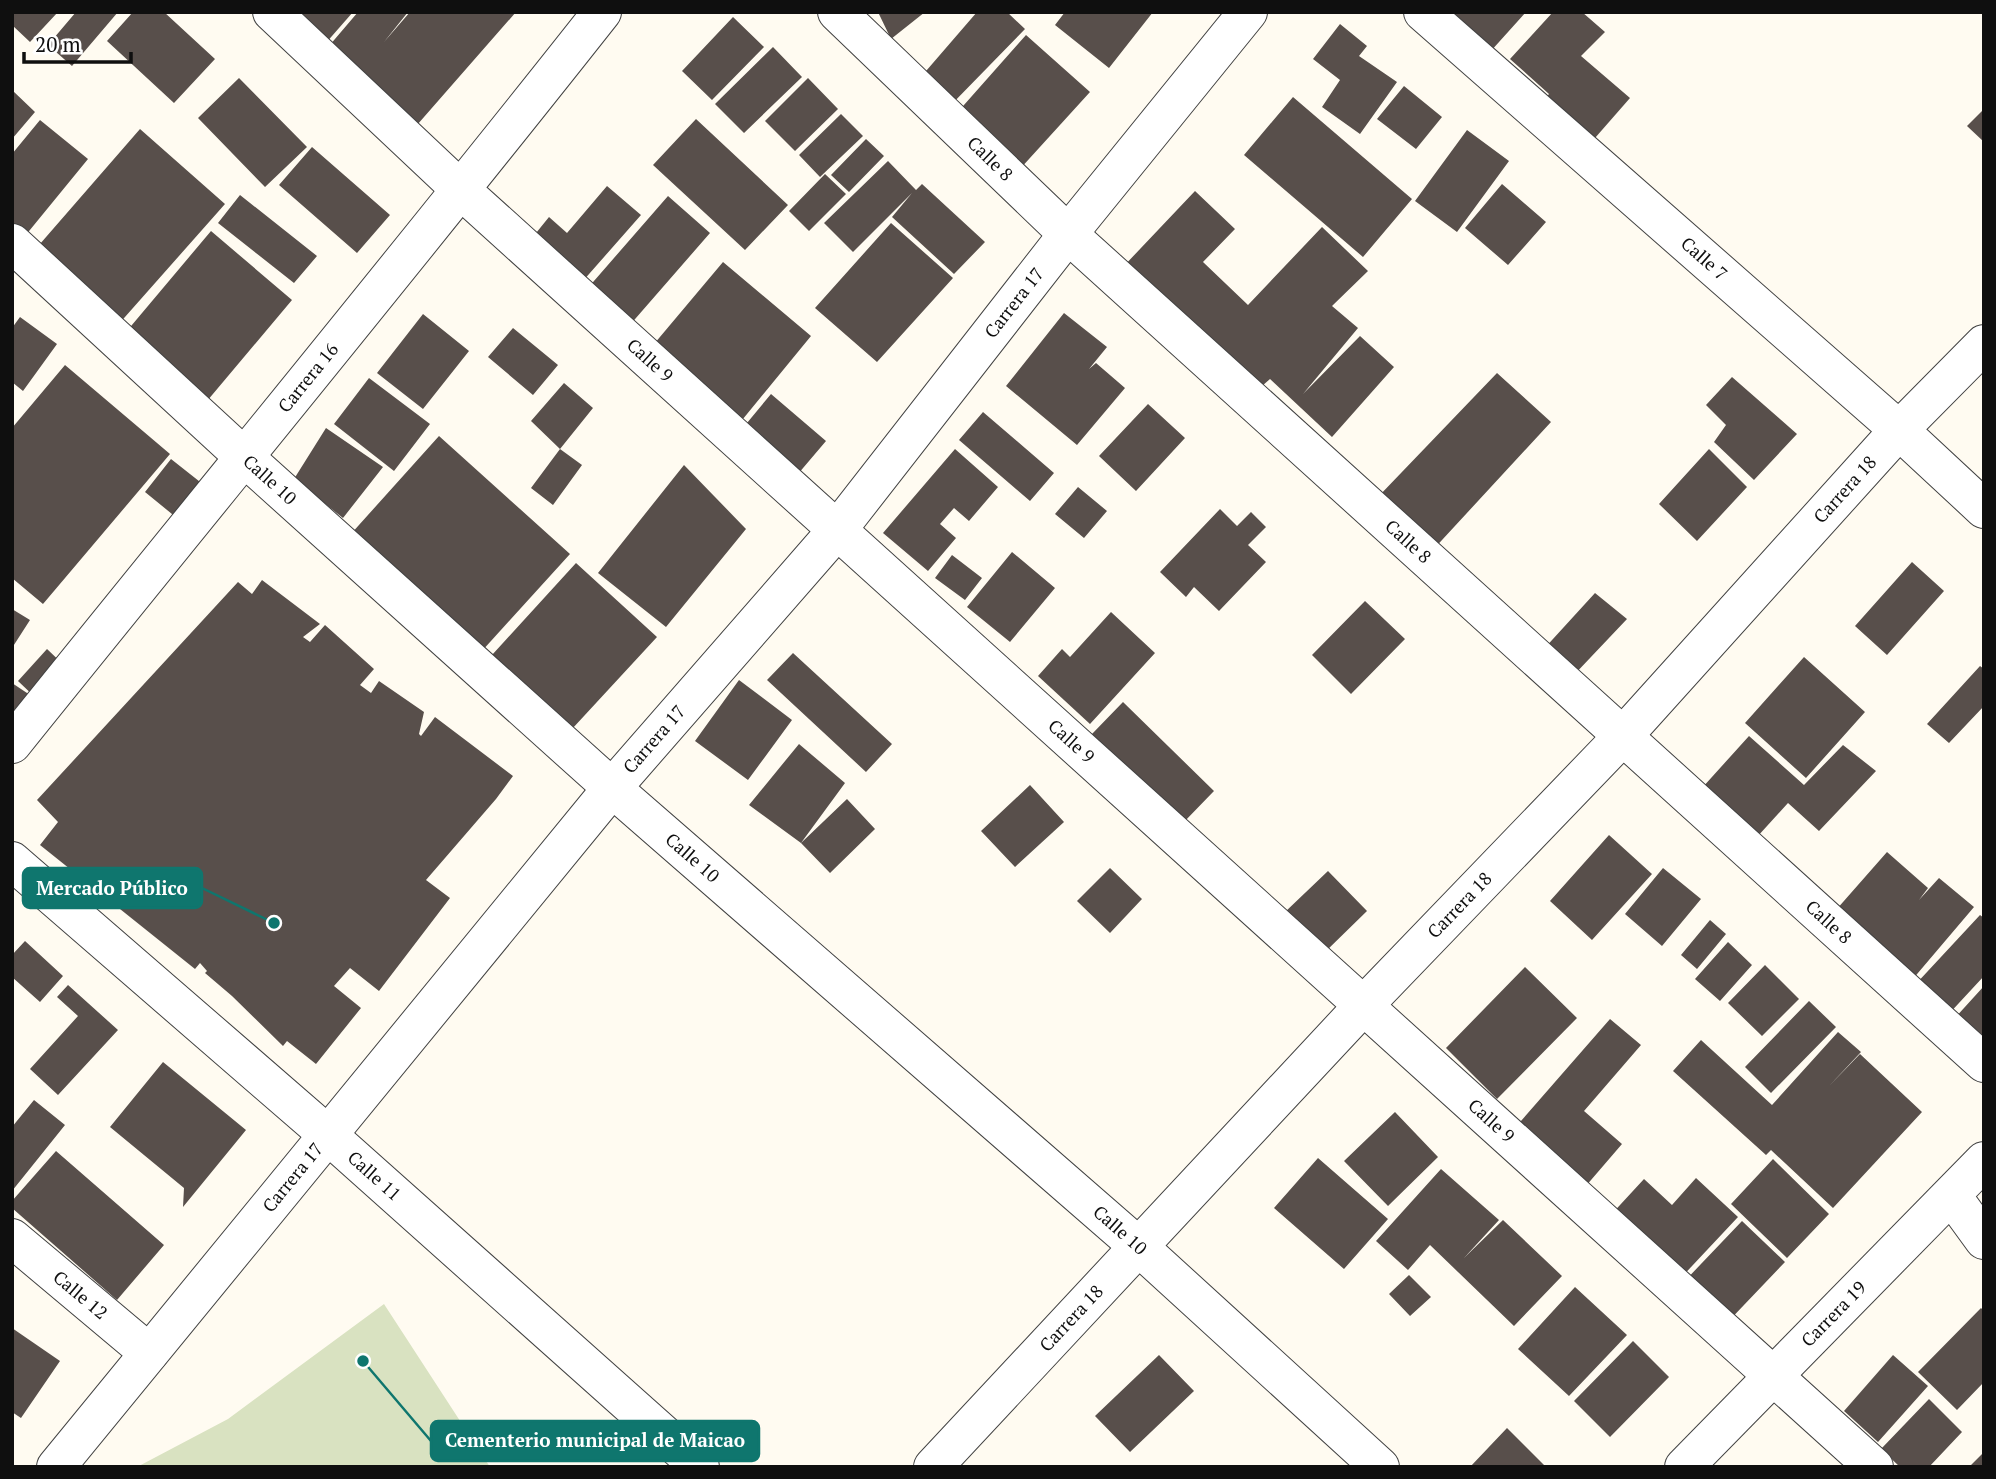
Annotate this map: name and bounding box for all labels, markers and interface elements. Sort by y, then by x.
scale bar [24,21,131,65]
text: 20 m [35,30,81,58]
street label: Calle 8 [963,131,1019,186]
street label: Calle 7 [1676,231,1733,285]
street label: Carrera 17 [978,262,1049,343]
street label: Calle 9 [622,333,679,387]
street label: Carrera 16 [272,337,343,417]
street label: Calle 10 [238,449,302,510]
street label: Carrera 18 [1808,450,1881,528]
street label: Calle 8 [1380,514,1437,568]
street label: Carrera 17 [617,700,690,778]
street label: Calle 9 [1044,713,1100,768]
street label: Calle 10 [661,827,725,887]
street label: Carrera 18 [1422,866,1497,943]
callout: Mercado Público [23,868,202,908]
text: Mercado Público [36,875,188,900]
street label: Calle 8 [1801,894,1857,949]
street label: Calle 9 [1463,1093,1520,1147]
street label: Carrera 17 [257,1137,328,1217]
street label: Calle 11 [343,1145,407,1206]
street label: Calle 10 [1088,1199,1153,1260]
street label: Calle 12 [49,1265,113,1324]
street label: Carrera 19 [1795,1275,1871,1352]
street label: Carrera 18 [1034,1279,1108,1356]
callout: Cementerio municipal de Maicao [431,1421,759,1461]
text: Cementerio municipal de Maicao [445,1427,745,1452]

